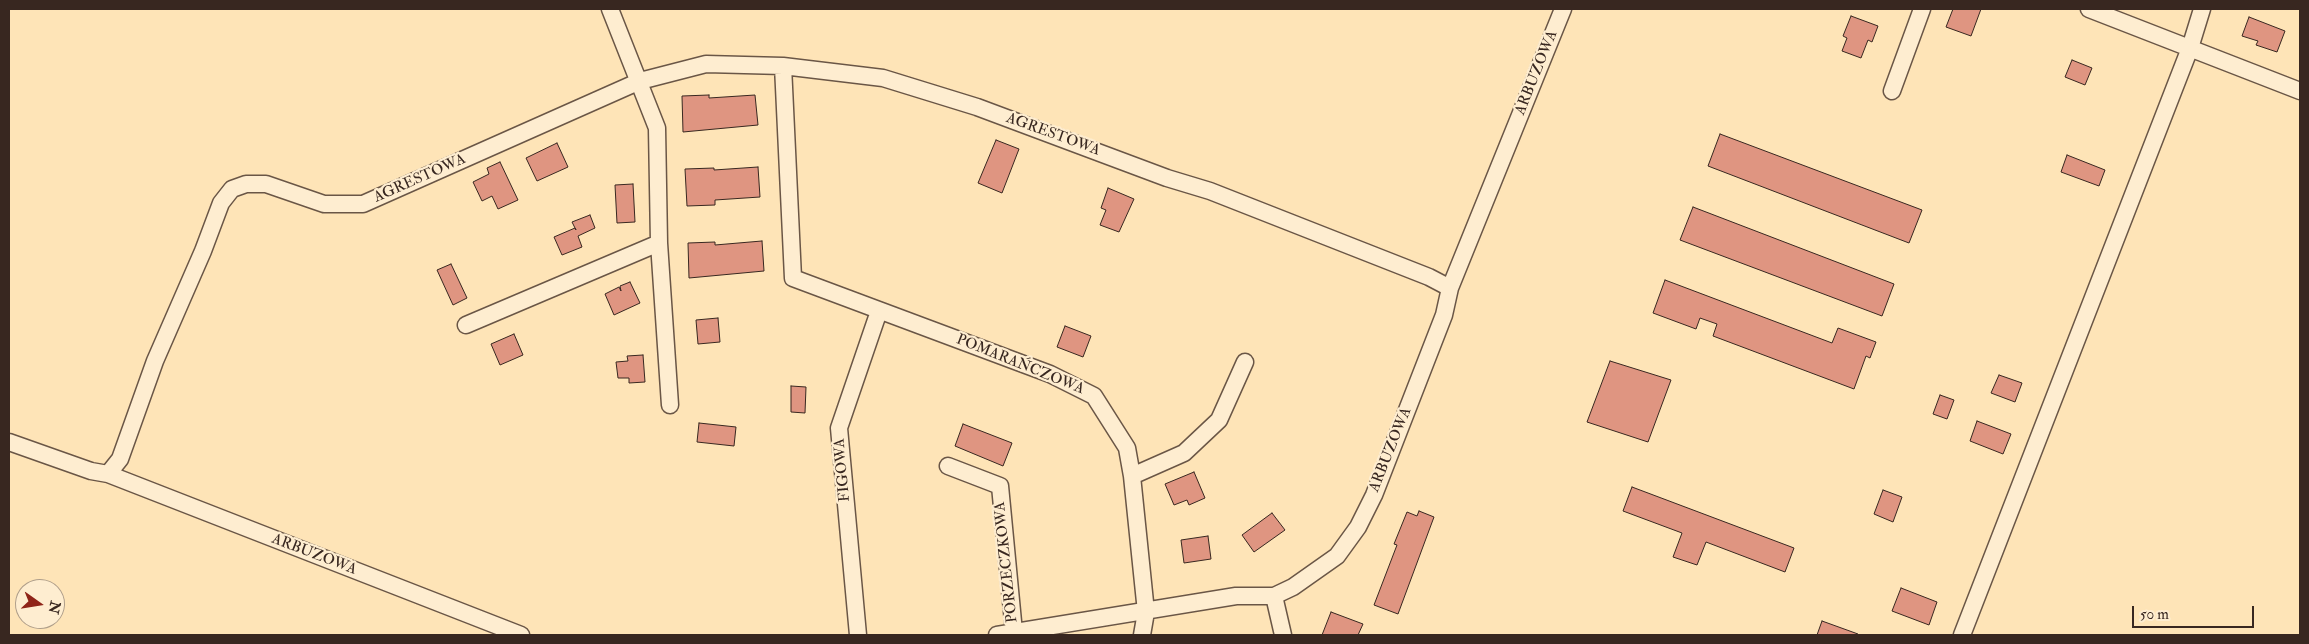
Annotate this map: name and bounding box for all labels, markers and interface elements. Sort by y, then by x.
street label: ARBUZOWA [1512,28,1562,118]
street label: AGRESTOWA [1004,110,1102,160]
street label: AGRESTOWA [371,151,469,207]
street label: POMARAŃCZOWA [953,331,1087,399]
street label: ARBUZOWA [1366,405,1416,495]
street label: FIGOWA [831,437,855,503]
street label: PORZECZKOWA [992,501,1022,623]
street label: ARBUZOWA [269,531,359,579]
north arrow [15,579,65,629]
scale bar [2134,596,2256,628]
text: N [44,599,64,615]
text: 50 m [2140,605,2169,624]

